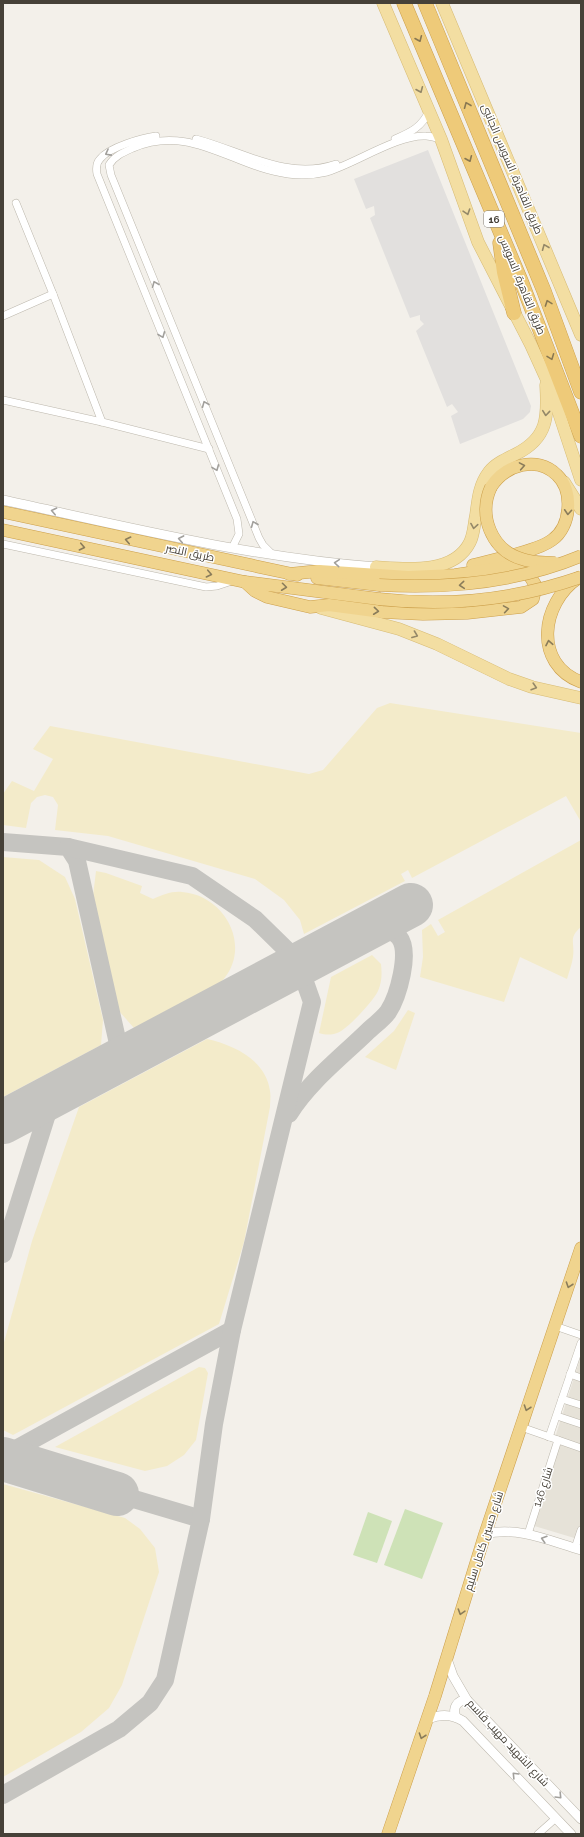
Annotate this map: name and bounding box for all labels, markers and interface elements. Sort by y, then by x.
one-way arrow [414,35,422,42]
one-way arrow [416,87,424,94]
one-way arrow [464,101,472,108]
street label: طريق القاهرة, السويس الجانبى [479,102,545,236]
one-way arrow [105,148,113,156]
one-way arrow [464,154,472,162]
one-way arrow [462,208,470,215]
road number: 16 [484,211,504,227]
street label: طريق القاهرة, السويس [496,233,548,337]
one-way arrow [542,243,550,250]
one-way arrow [152,280,160,287]
one-way arrow [545,299,553,306]
one-way arrow [157,330,165,338]
one-way arrow [546,353,554,360]
one-way arrow [201,400,209,407]
one-way arrow [542,410,551,416]
one-way arrow [519,462,525,470]
one-way arrow [212,464,220,471]
one-way arrow [51,508,57,516]
one-way arrow [563,509,572,515]
one-way arrow [250,521,258,528]
one-way arrow [470,523,479,529]
one-way arrow [125,536,131,544]
one-way arrow [178,536,184,544]
street label: طريق النصر [163,541,216,565]
one-way arrow [79,543,85,551]
one-way arrow [334,559,340,568]
one-way arrow [206,570,212,578]
one-way arrow [459,580,465,589]
one-way arrow [281,582,287,591]
one-way arrow [503,605,509,614]
one-way arrow [373,606,379,615]
one-way arrow [411,630,418,638]
one-way arrow [545,640,554,646]
one-way arrow [530,682,537,691]
one-way arrow [565,1282,573,1289]
one-way arrow [523,1405,532,1412]
street label: شارع 146 [530,1465,557,1509]
street label: شارع حسين كامل سليم [462,1490,507,1593]
one-way arrow [540,1535,547,1544]
one-way arrow [457,1608,466,1615]
street label: شارع الشهيد مهيب قاسم [464,1697,552,1790]
one-way arrow [418,1732,427,1739]
one-way arrow [512,1772,520,1780]
one-way arrow [554,1791,561,1799]

